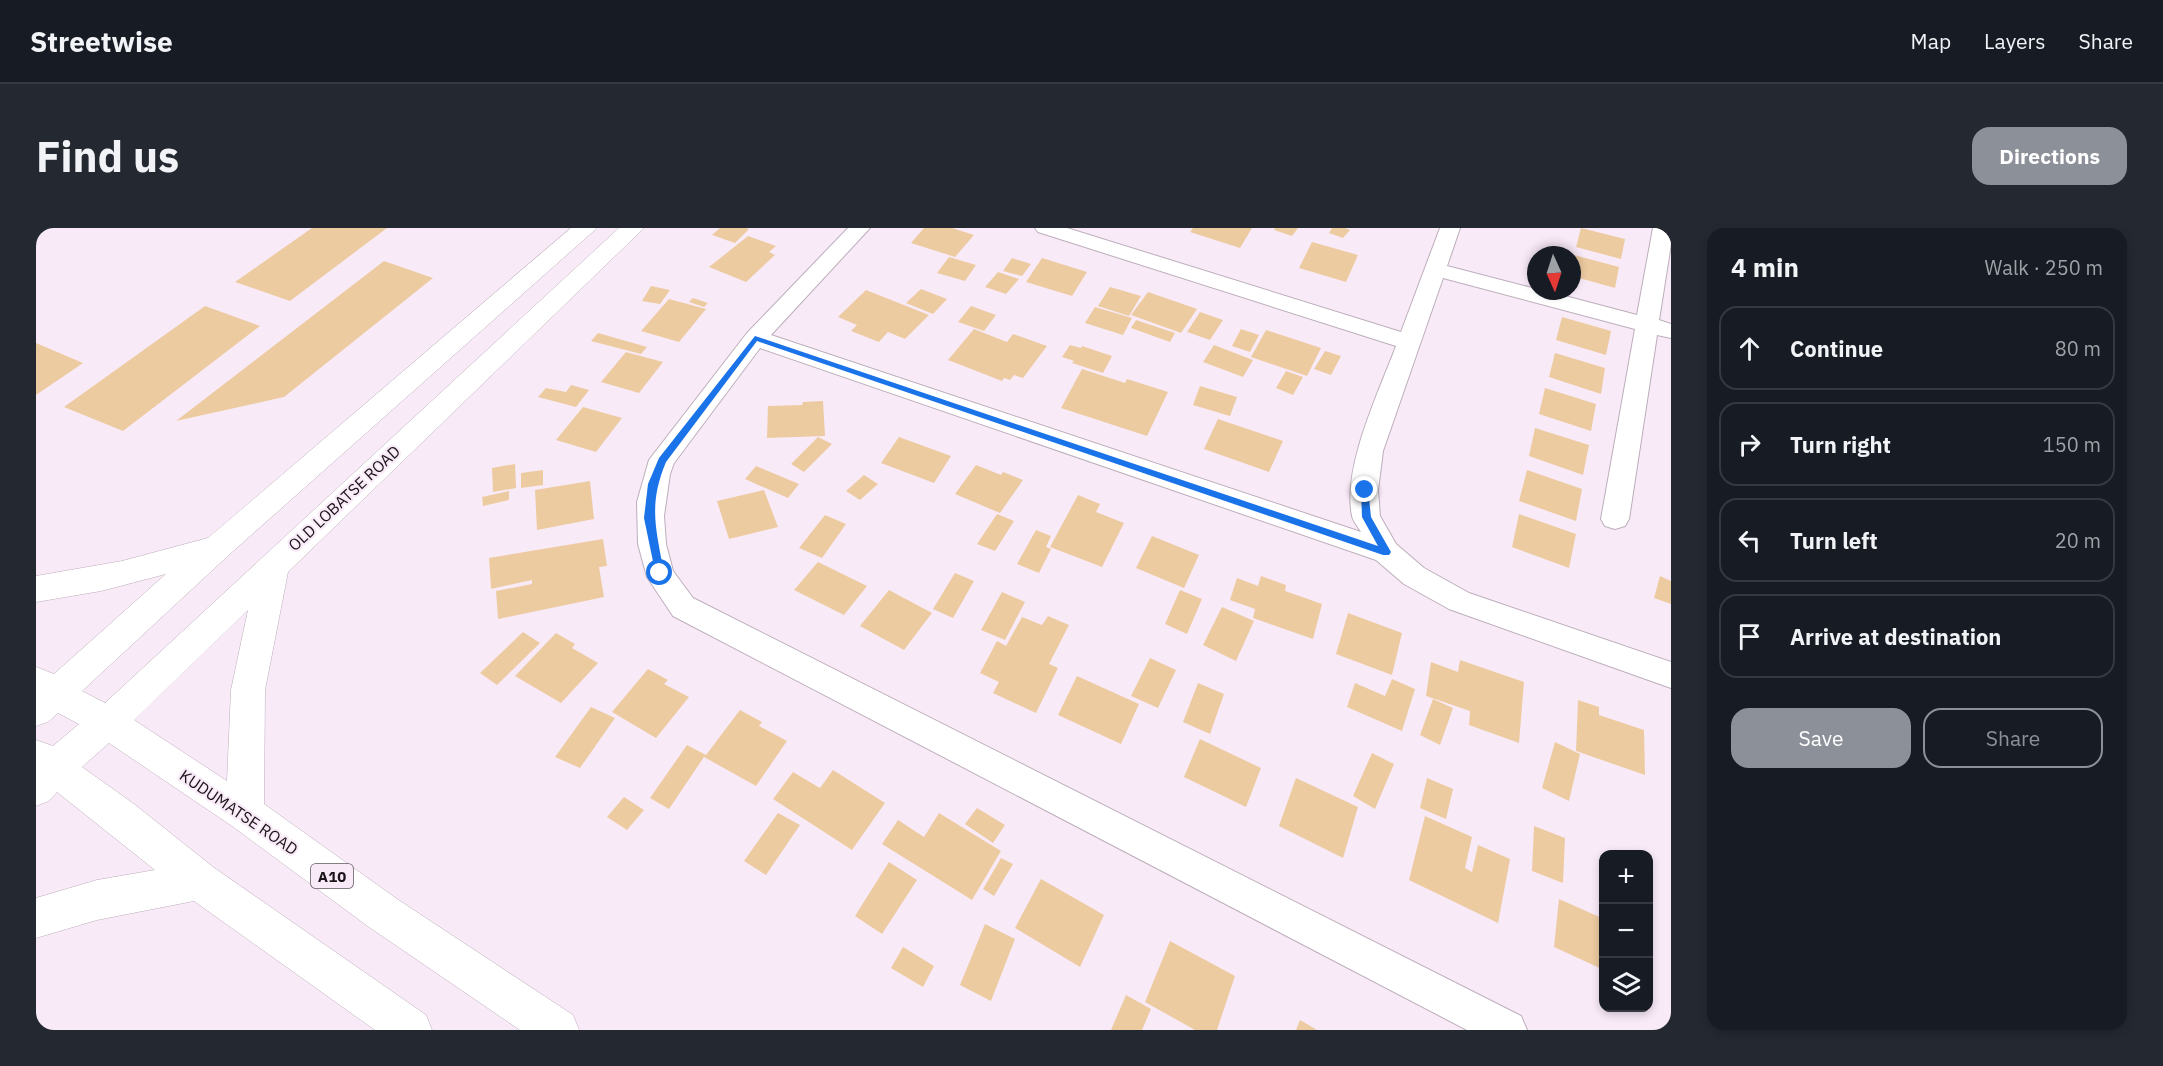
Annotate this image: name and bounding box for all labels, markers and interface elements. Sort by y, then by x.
text: Streetwise [30,23,173,60]
text: Map [1911,27,1951,55]
text: Layers [1984,27,2046,55]
text: Share [2079,27,2133,55]
button: Directions [1972,127,2127,185]
text: Find us [36,129,179,184]
north arrow [1527,246,1581,300]
text: 4 min [1731,250,1799,284]
text: Walk · 250 m [1985,254,2103,281]
icon: ahead [1733,332,1766,365]
text: Continue [1790,334,1883,363]
text: 80 m [2055,335,2101,362]
icon: right [1733,428,1766,461]
text: Turn right [1790,430,1891,459]
text: 150 m [2043,431,2101,458]
street label: OLD LOBATSE ROAD [284,441,404,555]
route end [1351,476,1377,502]
icon: left [1733,524,1766,557]
text: Turn left [1790,526,1878,555]
text: 20 m [2055,527,2101,554]
route start [646,559,672,585]
icon: arrive [1733,620,1766,653]
text: Arrive at destination [1790,622,2001,651]
button: Save [1731,708,1911,768]
button: Share [1923,708,2103,768]
street label: KUDUMATSE ROAD [176,765,302,859]
map controls [1599,850,1653,1012]
button: + [1599,850,1653,904]
road number: A10 [311,864,353,888]
button: − [1599,904,1653,958]
button: layers [1599,958,1653,1012]

